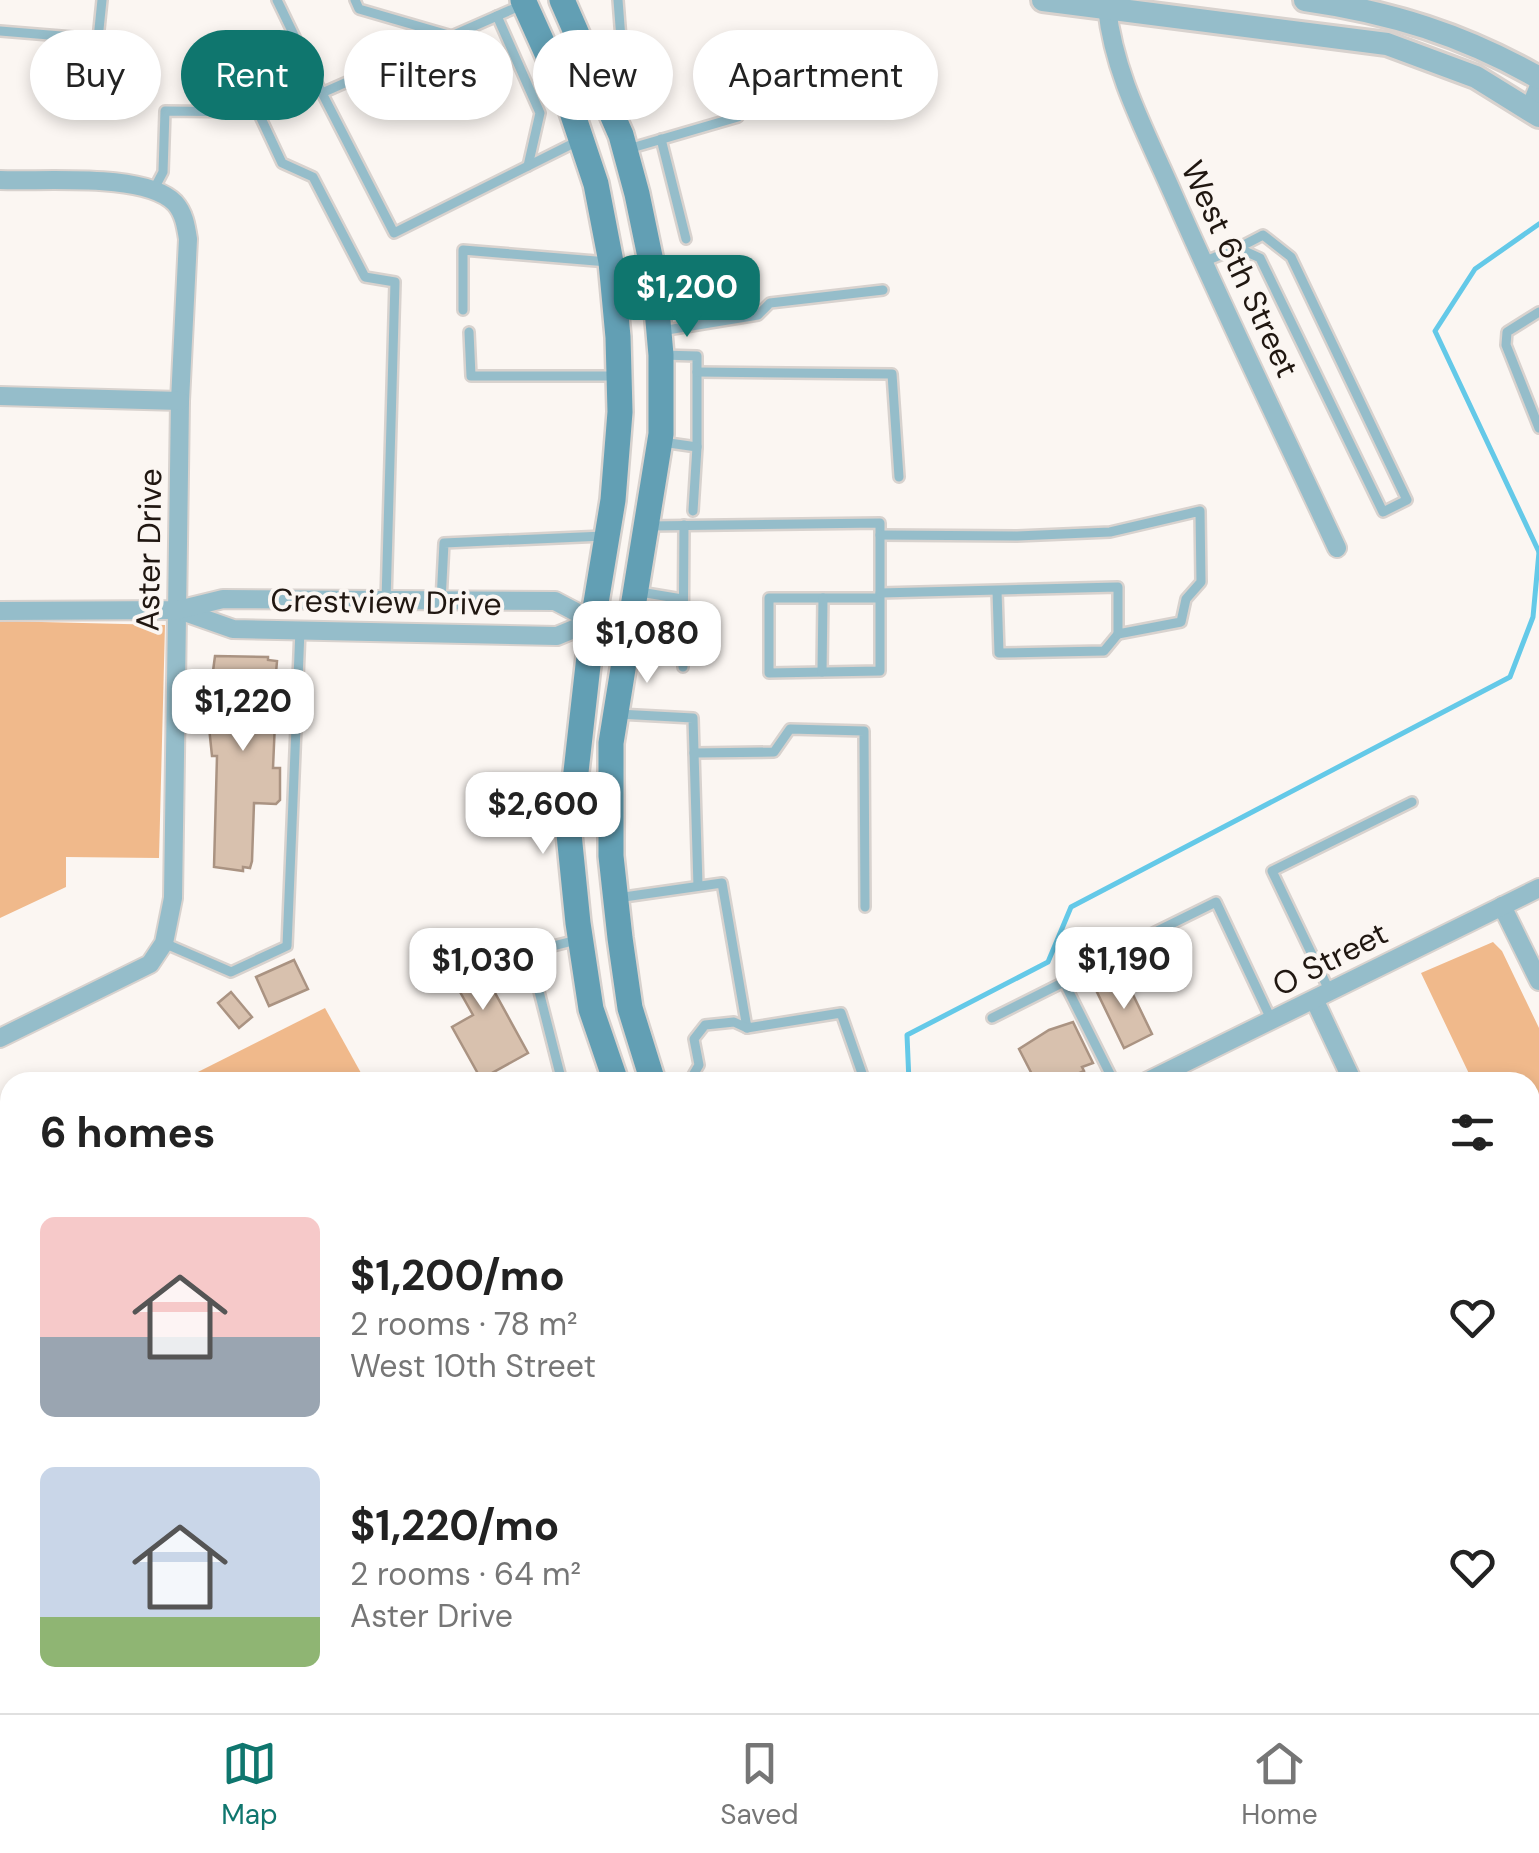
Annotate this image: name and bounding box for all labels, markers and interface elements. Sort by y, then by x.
chip: Buy [30,30,161,120]
chip: Rent [181,30,324,120]
chip: Filters [344,30,513,120]
chip: New [533,30,673,120]
chip: Apartment [693,30,938,120]
street label: West 6th Street [1171,154,1309,384]
pin: $1,200 [606,255,768,340]
text: $1,200 [636,266,738,308]
street label: Aster Drive [127,468,171,632]
street label: Crestview Drive [270,579,502,625]
pin: $1,080 [566,601,728,686]
text: $1,080 [595,612,699,654]
pin: $1,220 [162,669,324,754]
text: $1,220 [194,680,292,722]
pin: $2,600 [462,772,624,857]
text: $2,600 [487,783,599,825]
street label: O Street [1265,912,1395,1006]
pin: $1,190 [1043,927,1205,1012]
pin: $1,030 [402,928,564,1013]
text: $1,190 [1077,938,1171,980]
text: $1,030 [431,939,535,981]
text: 6 homes [40,1105,215,1160]
icon: filters [1445,1105,1500,1160]
text: $1,200/mo [350,1248,565,1303]
icon: home [120,1257,240,1377]
icon: heart [1445,1290,1500,1345]
text: 2 rooms · 78 m² [350,1303,578,1345]
text: West 10th Street [350,1345,596,1387]
text: $1,220/mo [350,1498,559,1553]
icon: home [120,1507,240,1627]
icon: heart [1445,1540,1500,1595]
text: 2 rooms · 64 m² [350,1553,581,1595]
text: Aster Drive [350,1595,513,1637]
tab: Map [221,1736,278,1833]
tab: Saved [720,1736,799,1833]
tab: Home [1241,1736,1318,1833]

